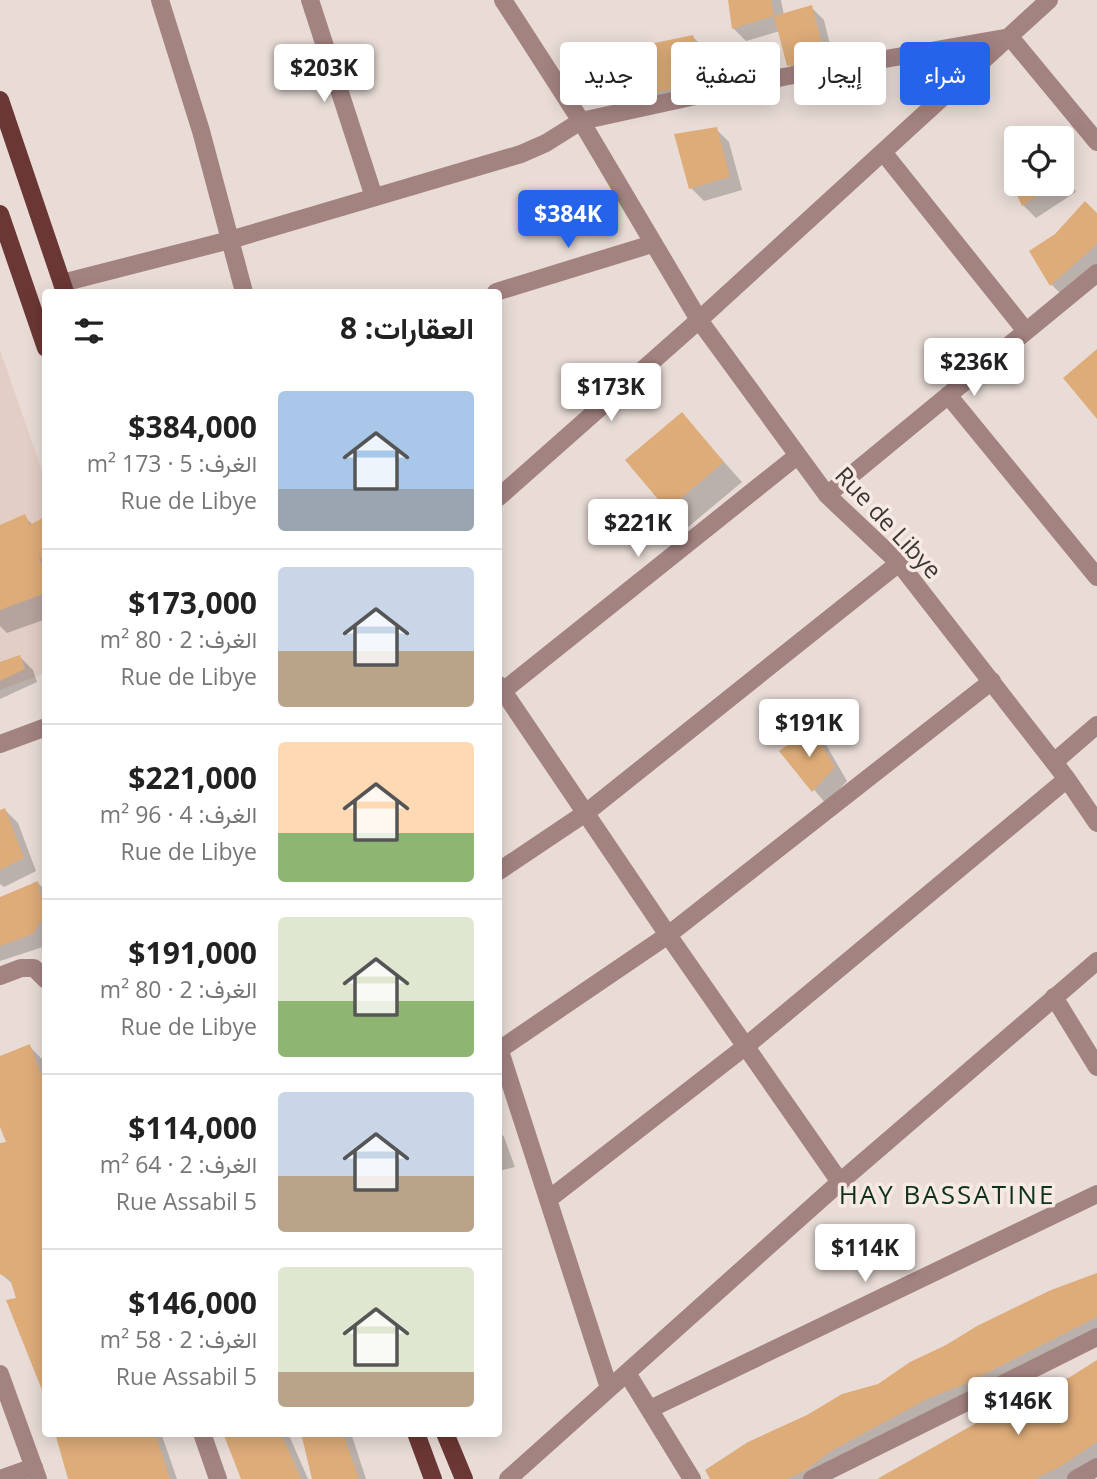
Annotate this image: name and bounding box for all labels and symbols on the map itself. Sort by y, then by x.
pin: $203K [275,44,373,104]
pin: $384K [519,190,617,250]
pin: $236K [925,338,1023,398]
pin: $173K [562,364,660,423]
street label: Rue de Libye [828,459,950,585]
pin: $221K [589,500,687,559]
pin: $191K [760,700,858,759]
district label: HAY BASSATINE [839,1176,1055,1212]
pin: $114K [816,1224,914,1284]
pin: $146K [969,1378,1067,1437]

